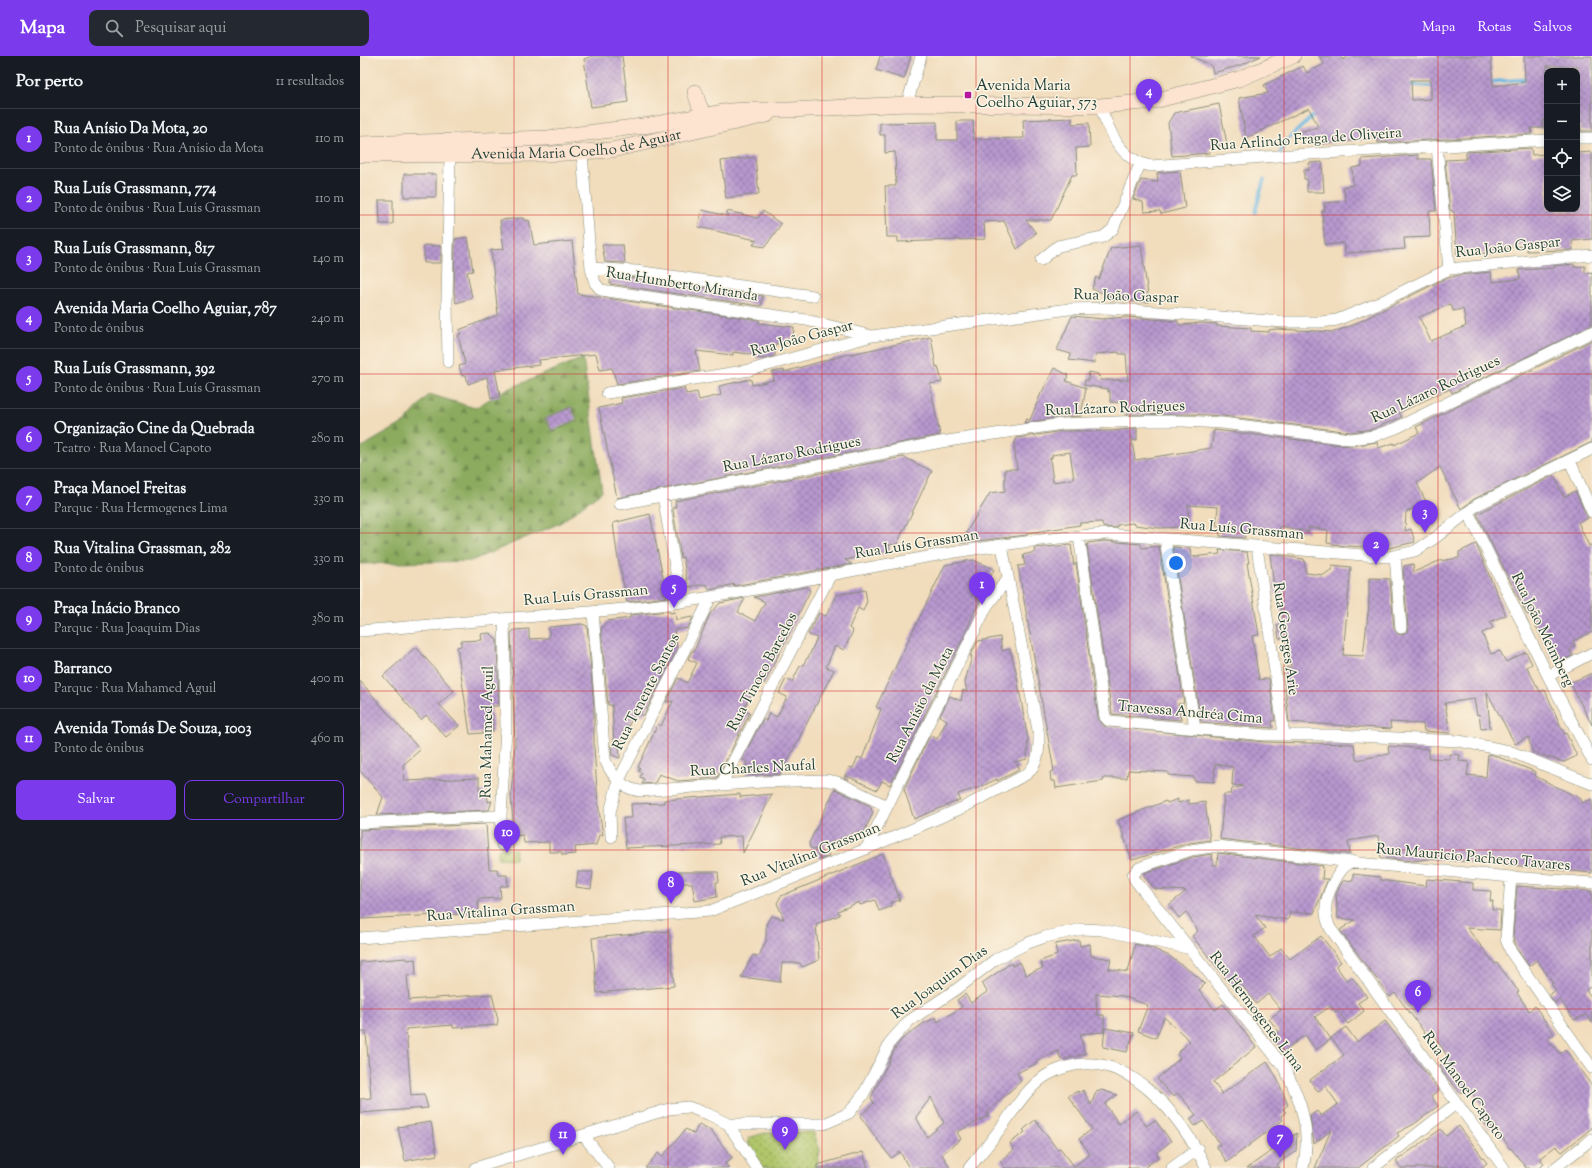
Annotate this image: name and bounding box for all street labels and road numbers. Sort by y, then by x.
street label: Rua Arlindo Fraga de Oliveira [1209,123,1403,157]
street label: Avenida Maria Coelho de Aguiar [471,124,684,165]
street label: Rua João Gaspar [1454,232,1562,264]
street label: Rua Humberto Miranda [604,263,760,307]
street label: Rua João Gaspar [1073,285,1179,309]
street label: Rua João Gaspar [748,315,856,363]
street label: Rua Lázaro Rodrigues [1368,351,1504,429]
street label: Rua Lázaro Rodrigues [1045,396,1185,422]
street label: Rua Lázaro Rodrigues [721,431,863,479]
street label: Rua Luís Grassman [1179,514,1305,546]
street label: Rua Luís Grassman [854,525,980,565]
street label: Rua João Meimberg [1505,569,1579,691]
street label: Rua Luís Grassman [523,580,649,612]
street label: Rua Georges Arie [1267,581,1303,697]
street label: Rua Tinoco Barcelos [723,609,803,735]
street label: Rua Tenente Santos [608,630,686,754]
street label: Rua Anísio da Mota [883,643,959,767]
street label: Rua Mahamed Aguil [476,665,500,799]
street label: Travessa Andréa Cima [1117,696,1263,730]
street label: Rua Charles Naufal [690,755,816,783]
street label: Rua Vitalina Grassman [738,817,884,893]
street label: Rua Mauricio Pacheco Tavares [1375,839,1571,877]
street label: Rua Vitalina Grassman [426,896,576,928]
street label: Rua Joaquim Dias [888,941,992,1025]
street label: Rua Hermogenes Lima [1204,948,1308,1077]
street label: Rua Manoel Capoto [1416,1027,1510,1145]

